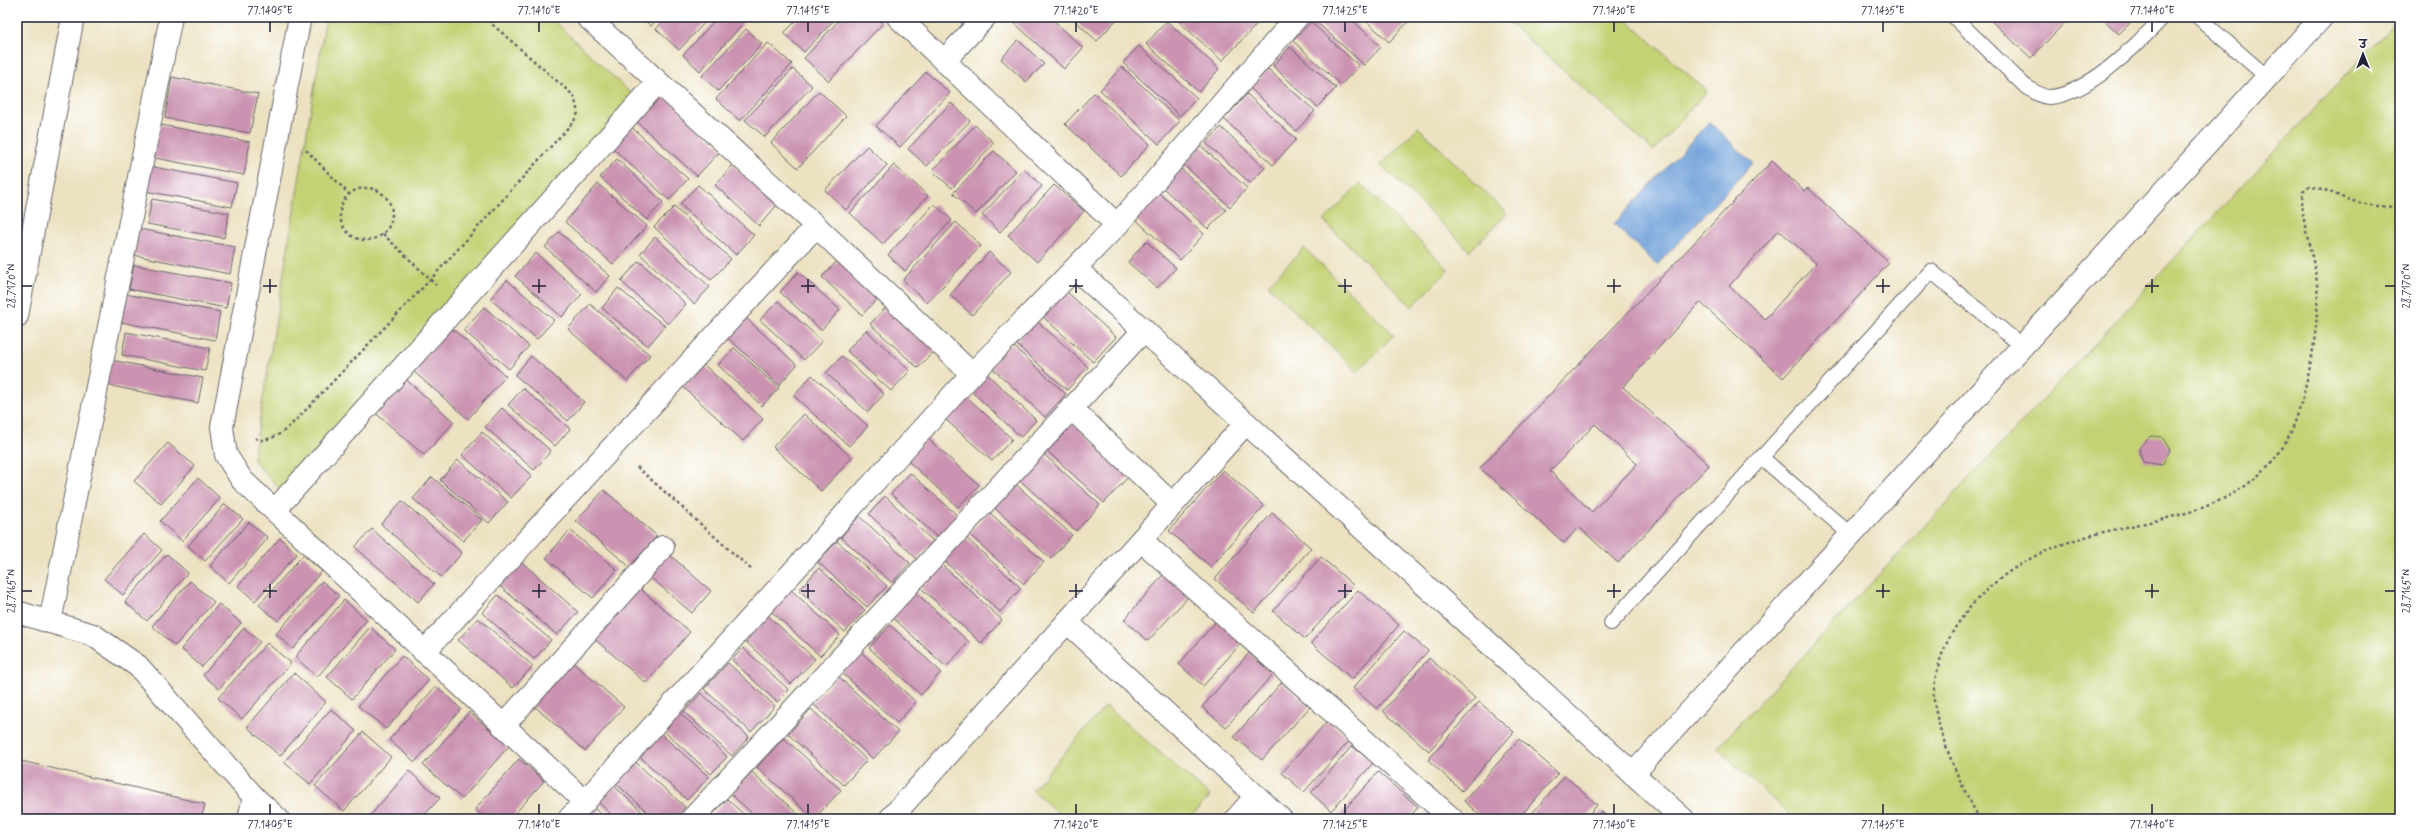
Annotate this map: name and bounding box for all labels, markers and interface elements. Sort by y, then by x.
text: 77.1405°E [247,4,293,18]
text: 77.1410°E [518,4,560,18]
text: 77.1415°E [786,4,830,18]
text: 77.1420°E [1054,4,1099,18]
text: 77.1425°E [1322,4,1368,18]
text: 77.1430°E [1593,4,1636,18]
text: 77.1435°E [1861,4,1905,18]
text: 77.1440°E [2130,4,2174,18]
north arrow [2343,34,2383,74]
text: उ [2358,38,2368,52]
text: 28.7170°N [5,264,19,308]
text: 28.7170°N [2400,264,2414,308]
text: 28.7165°N [5,569,19,613]
text: 28.7165°N [2400,569,2414,613]
text: 77.1405°E [247,818,293,832]
text: 77.1410°E [518,818,560,832]
text: 77.1415°E [786,818,830,832]
text: 77.1420°E [1054,818,1099,832]
text: 77.1425°E [1322,818,1368,832]
text: 77.1430°E [1593,818,1636,832]
text: 77.1435°E [1861,818,1905,832]
text: 77.1440°E [2130,818,2174,832]

